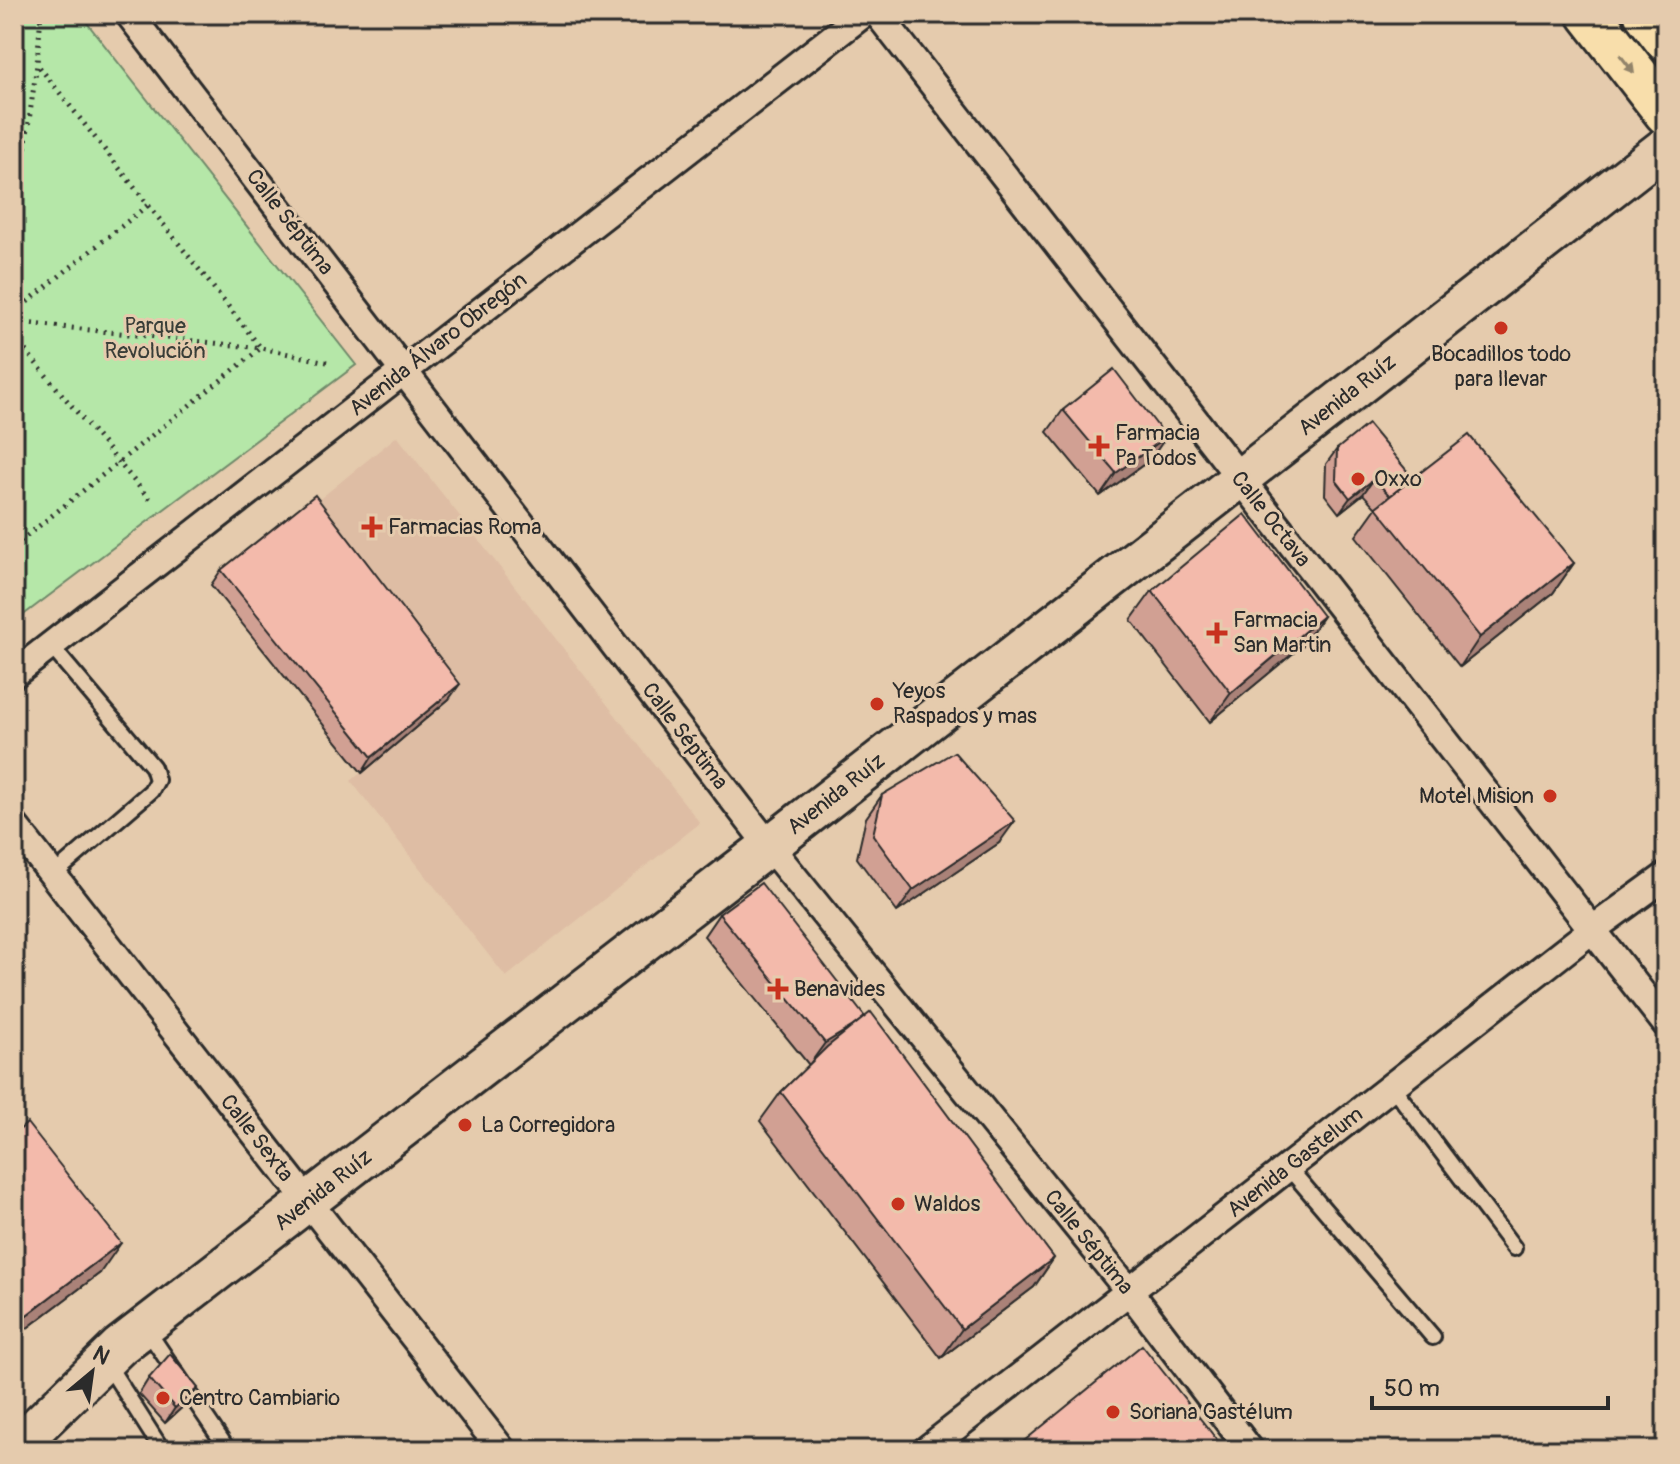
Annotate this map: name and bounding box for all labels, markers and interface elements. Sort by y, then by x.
one-way arrow [1619,54,1635,74]
street label: Calle Séptima [240,163,340,281]
street label: Avenida Álvaro Obregón [343,266,533,422]
park label: Parque Revolución [104,312,206,365]
marker: Bocadillos todo para llevar [1492,319,1510,337]
place label: Bocadillos todo para llevar [1431,340,1571,393]
street label: Avenida Ruíz [1292,348,1402,442]
place label: Farmacia Pa Todos [1115,419,1200,472]
marker: Farmacia Pa Todos [1090,437,1108,455]
street label: Calle Octava [1225,465,1317,573]
place label: Oxxo [1374,465,1422,493]
marker: Oxxo [1349,470,1367,488]
place label: Farmacias Roma [388,513,541,541]
marker: Farmacias Roma [363,518,381,536]
place label: Farmacia San Martin [1233,606,1332,659]
marker: Farmacia San Martin [1208,624,1226,642]
street label: Calle Séptima [636,677,734,795]
place label: Yeyos Raspados y mas [892,677,1037,730]
marker: Yeyos Raspados y mas [868,695,886,713]
street label: Avenida Ruíz [781,747,891,841]
place label: Motel Mision [1419,782,1534,810]
marker: Motel Mision [1541,787,1559,805]
place label: Benavides [794,975,885,1003]
marker: Benavides [769,980,787,998]
street label: Calle Sexta [214,1089,300,1187]
street label: Avenida Gastelum [1221,1100,1369,1224]
place label: La Corregidora [481,1111,615,1139]
marker: La Corregidora [456,1116,474,1134]
street label: Avenida Ruíz [268,1143,378,1237]
street label: Calle Séptima [1038,1184,1140,1300]
place label: Waldos [914,1190,980,1218]
marker: Waldos [889,1195,907,1213]
north arrow [52,1332,132,1412]
text: N [88,1340,115,1371]
scale bar [1372,1360,1608,1410]
text: 50 m [1384,1374,1440,1403]
place label: Centro Cambiario [179,1384,340,1412]
marker: Centro Cambiario [154,1389,172,1407]
place label: Soriana Gastélum [1129,1398,1293,1426]
marker: Soriana Gastélum [1104,1403,1122,1421]

